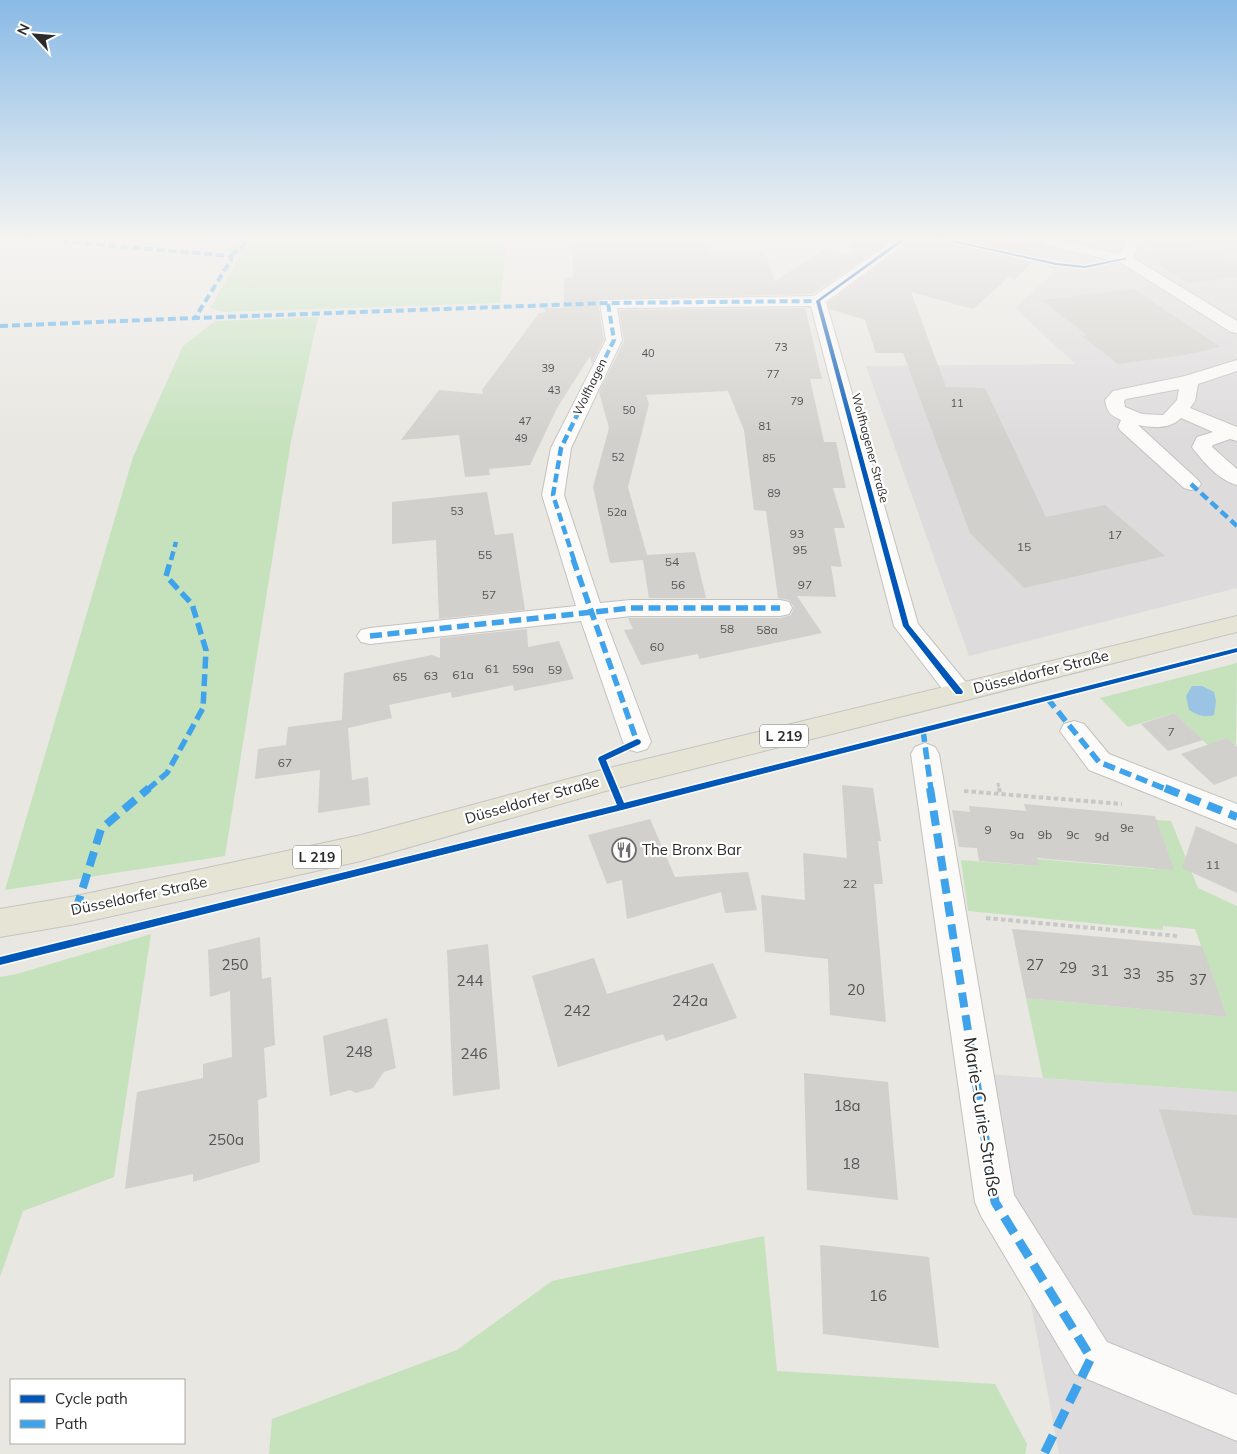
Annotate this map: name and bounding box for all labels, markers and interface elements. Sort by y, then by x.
north arrow [10,10,60,60]
text: N [13,21,34,38]
house number: 73 [774,340,788,354]
house number: 40 [641,346,655,360]
street label: Wolfhagen [569,356,610,418]
house number: 39 [541,361,555,375]
house number: 77 [766,367,780,381]
house number: 43 [547,383,561,397]
street label: Wolfhagener Straße [849,391,892,504]
house number: 79 [790,394,804,408]
house number: 11 [950,396,964,410]
house number: 50 [622,403,636,417]
house number: 47 [518,414,532,428]
house number: 81 [758,419,772,433]
house number: 49 [514,431,528,445]
house number: 52 [611,450,625,464]
house number: 85 [762,451,776,465]
house number: 89 [767,486,781,500]
house number: 53 [450,504,464,518]
house number: 52a [607,505,627,519]
house number: 93 [790,526,804,541]
house number: 17 [1108,527,1122,542]
house number: 15 [1017,539,1031,554]
house number: 95 [793,542,807,557]
house number: 55 [478,547,492,562]
house number: 54 [665,554,679,569]
house number: 56 [671,577,685,592]
house number: 97 [798,577,812,592]
house number: 57 [482,587,496,602]
house number: 58 [720,621,734,636]
house number: 58a [756,622,778,637]
house number: 60 [650,639,664,654]
street label: Düsseldorfer Straße [971,645,1111,698]
house number: 61 [485,661,499,676]
house number: 59a [512,661,534,676]
house number: 59 [548,662,562,677]
house number: 61a [452,667,474,682]
house number: 63 [424,668,438,683]
house number: 65 [393,669,407,684]
road number: L 219 [760,724,808,748]
house number: 7 [1167,724,1175,739]
house number: 67 [278,755,292,770]
street label: Düsseldorfer Straße [462,771,601,828]
house number: 9e [1120,820,1134,835]
house number: 9 [984,822,992,837]
house number: 9a [1010,827,1024,842]
house number: 9b [1038,827,1052,842]
house number: 9c [1066,827,1080,842]
house number: 9d [1095,829,1109,844]
restaurant icon: The Bronx Bar [611,837,637,863]
place label: The Bronx Bar [642,840,742,859]
road number: L 219 [293,846,341,869]
house number: 11 [1206,857,1220,872]
street label: Düsseldorfer Straße [69,872,209,919]
house number: 22 [843,876,857,891]
house number: 250 [221,955,249,974]
house number: 27 [1026,955,1044,974]
house number: 29 [1059,958,1077,977]
house number: 31 [1091,961,1109,980]
house number: 33 [1123,964,1141,983]
house number: 35 [1156,967,1174,986]
house number: 37 [1189,970,1207,989]
house number: 244 [456,971,484,990]
house number: 20 [847,980,865,999]
house number: 242a [672,991,708,1010]
house number: 242 [563,1001,591,1020]
street label: Marie-Curie-Straße [959,1035,1006,1198]
house number: 248 [345,1042,373,1061]
house number: 246 [460,1044,488,1063]
house number: 18a [833,1096,861,1115]
house number: 250a [208,1130,244,1149]
house number: 18 [842,1154,860,1173]
house number: 16 [869,1286,887,1305]
legend [10,1379,185,1444]
text: Cycle path [55,1389,128,1408]
text: Path [55,1414,87,1433]

